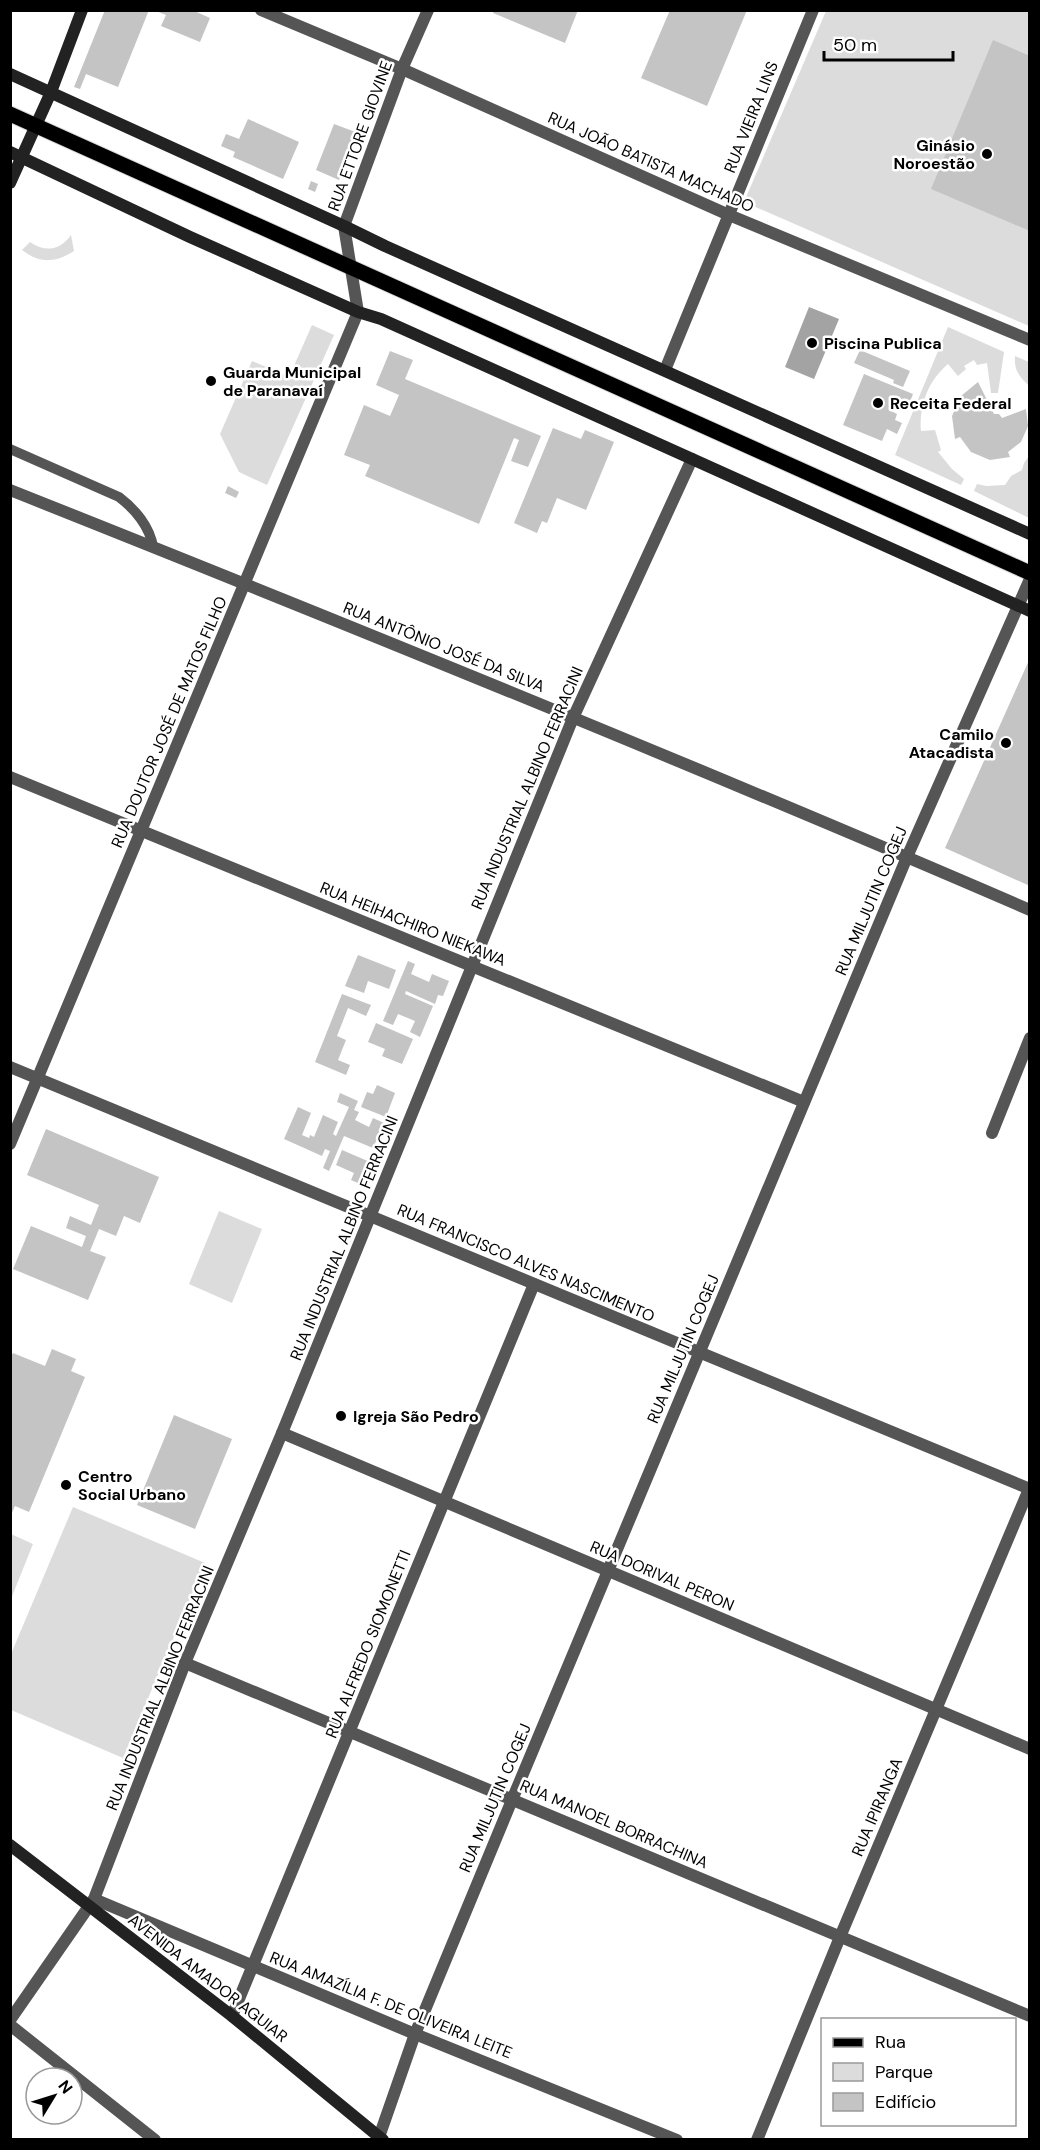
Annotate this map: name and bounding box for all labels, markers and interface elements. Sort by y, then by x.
scale bar [824,24,953,62]
text: 50 m [833,33,877,57]
street label: RUA ETTORE GIOVINE [323,58,397,214]
street label: RUA VIEIRA LINS [719,58,783,176]
street label: RUA JOÃO BATISTA MACHADO [545,107,757,217]
place label: Ginásio Noroestão [893,135,975,174]
marker: Ginásio Noroestão [980,147,994,161]
place label: Piscina Publica [824,333,942,354]
marker: Piscina Publica [805,336,819,350]
place label: Guarda Municipal de Paranavaí [223,362,361,401]
marker: Guarda Municipal de Paranavaí [204,374,218,388]
place label: Receita Federal [890,393,1011,414]
marker: Receita Federal [871,396,885,410]
street label: RUA DOUTOR JOSÉ DE MATOS FILHO [106,593,232,851]
street label: RUA ANTÔNIO JOSÉ DA SILVA [340,597,548,697]
street label: RUA INDUSTRIAL ALBINO FERRACINI [466,663,588,913]
place label: Camilo Atacadista [909,724,994,763]
marker: Camilo Atacadista [999,736,1013,750]
street label: RUA MILJUTIN COGEJ [830,823,912,979]
street label: RUA HEIHACHIRO NIEKAWA [317,877,509,971]
street label: RUA INDUSTRIAL ALBINO FERRACINI [285,1113,403,1363]
street label: RUA FRANCISCO ALVES NASCIMENTO [394,1199,658,1327]
street label: RUA MILJUTIN COGEJ [642,1271,724,1427]
place label: Igreja São Pedro [353,1406,479,1427]
marker: Igreja São Pedro [334,1409,348,1423]
place label: Centro Social Urbano [78,1466,186,1505]
marker: Centro Social Urbano [59,1478,73,1492]
street label: RUA DORIVAL PERON [587,1536,737,1616]
street label: RUA ALFREDO SIOMONETTI [321,1547,415,1741]
street label: RUA INDUSTRIAL ALBINO FERRACINI [101,1563,219,1813]
street label: RUA MILJUTIN COGEJ [454,1720,536,1876]
street label: RUA IPIRANGA [847,1754,907,1859]
street label: RUA MANOEL BORRACHINA [517,1775,712,1873]
street label: AVENIDA AMADOR AGUIAR [124,1909,292,2047]
street label: RUA AMAZÍLIA F. DE OLIVEIRA LEITE [267,1947,515,2063]
legend [821,2018,1016,2126]
text: Rua [875,2030,906,2054]
text: Parque [875,2060,933,2084]
north arrow [24,2066,84,2126]
text: N [54,2076,77,2098]
text: Edifício [875,2090,936,2114]

